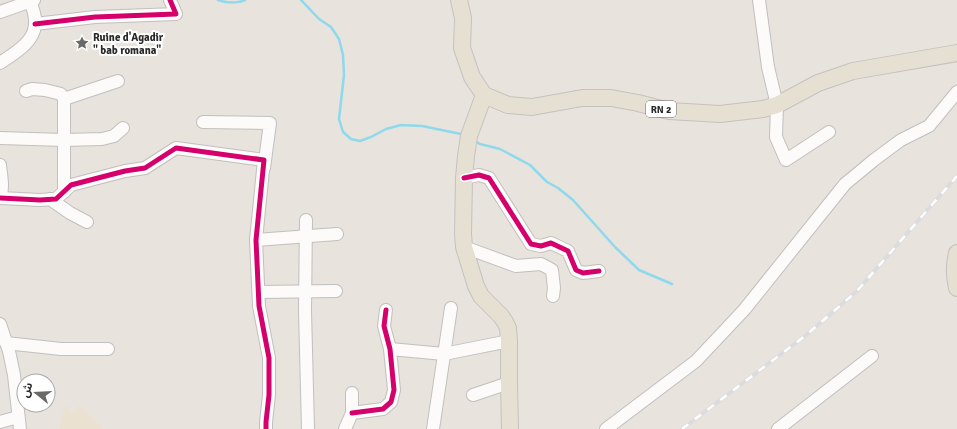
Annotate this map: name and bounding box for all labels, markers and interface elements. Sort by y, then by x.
place label: Ruine d'Agadir " bab romana" [93,31,164,57]
place icon: Ruine d'Agadir " bab romana" [74,35,90,51]
road number: RN 2 [646,101,676,117]
north arrow [16,373,56,413]
text: ش [18,381,35,399]

